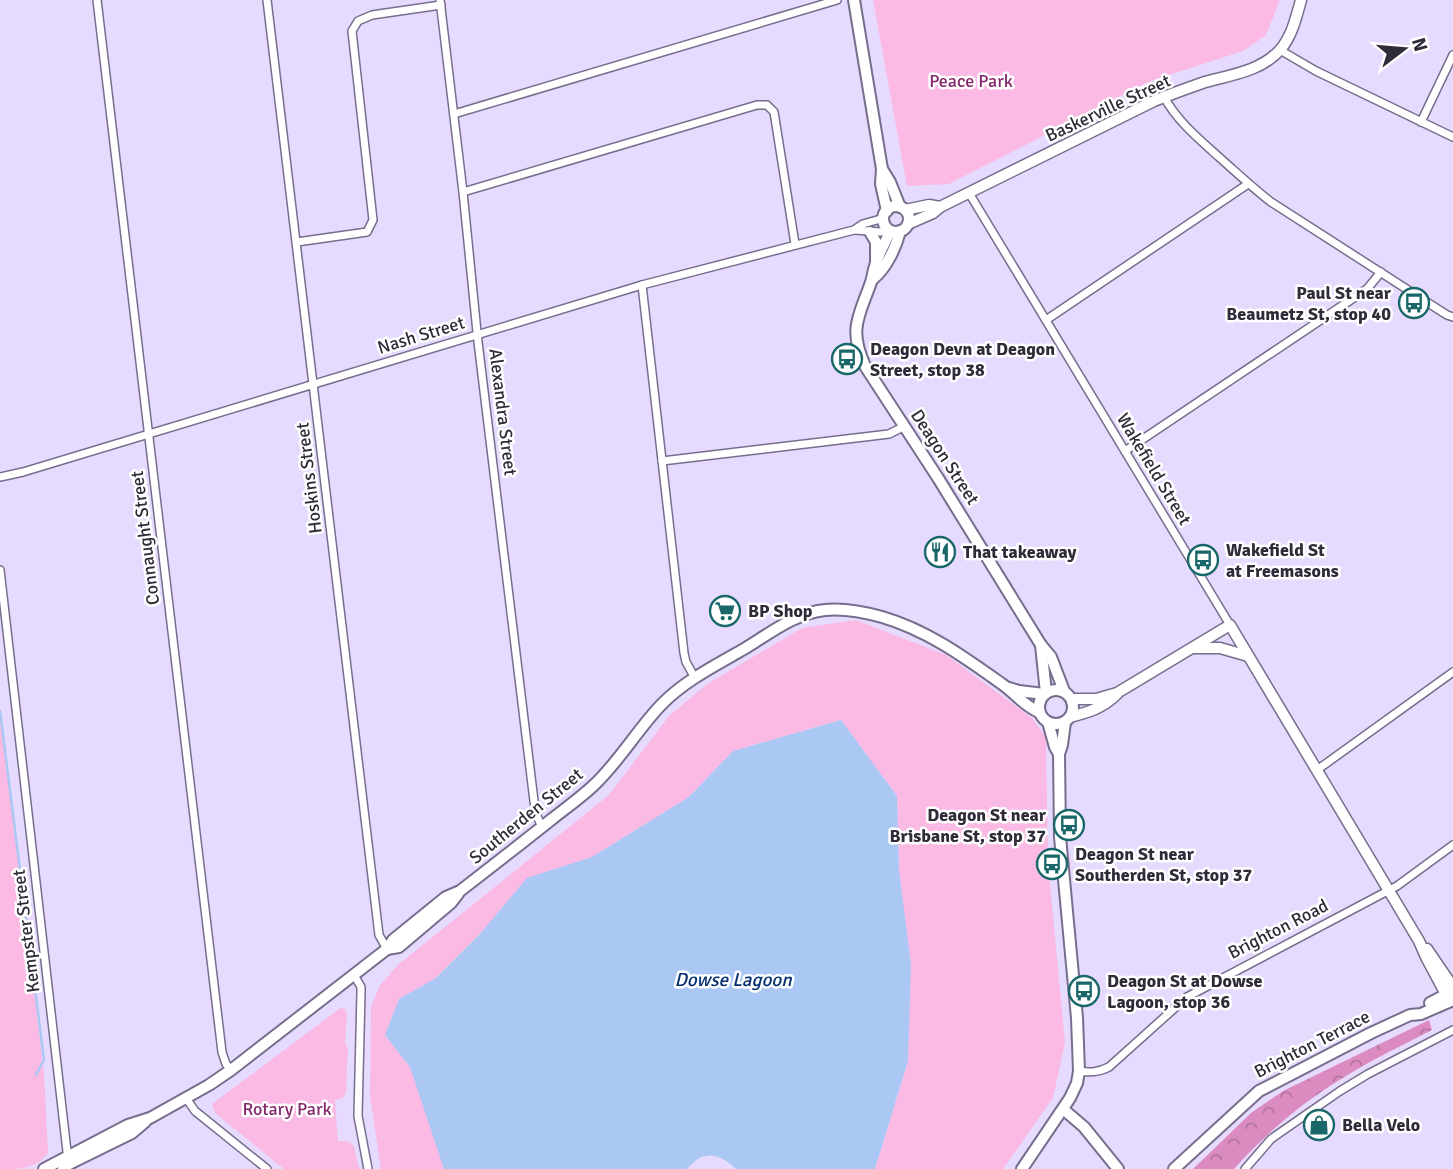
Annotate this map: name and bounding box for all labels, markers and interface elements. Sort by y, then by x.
north arrow [1369,14,1439,84]
text: N [1406,35,1433,54]
street label: Baskerville Street [1042,69,1174,147]
park label: Peace Park [929,70,1013,92]
place label: Paul St near Beaumetz St, stop 40 [1226,282,1392,325]
bus stop icon: Paul St near Beaumetz St, stop 40 [1397,286,1431,320]
street label: Nash Street [375,311,467,359]
place label: Deagon Devn at Deagon Street, stop 38 [870,338,1055,381]
bus stop icon: Deagon Devn at Deagon Street, stop 38 [830,342,864,376]
street label: Alexandra Street [484,347,522,477]
street label: Deagon Street [906,405,984,509]
street label: Wakefield Street [1112,409,1196,529]
street label: Hoskins Street [291,421,327,535]
street label: Connaught Street [126,470,164,606]
restaurant icon: That takeaway [923,535,957,569]
place label: Wakefield St at Freemasons [1226,539,1339,582]
place label: That takeaway [963,541,1076,563]
bus stop icon: Wakefield St at Freemasons [1186,543,1220,577]
supermarket icon: BP Shop [708,594,742,628]
place label: BP Shop [748,600,813,622]
street label: Southerden Street [465,763,587,869]
place label: Deagon St near Brisbane St, stop 37 [890,804,1047,847]
bus stop icon: Deagon St near Brisbane St, stop 37 [1052,808,1086,842]
place label: Deagon St near Southerden St, stop 37 [1075,843,1253,886]
bus stop icon: Deagon St near Southerden St, stop 37 [1035,847,1069,881]
street label: Kempster Street [8,868,44,994]
street label: Brighton Road [1224,894,1332,964]
water label: Dowse Lagoon [674,968,792,992]
place label: Deagon St at Dowse Lagoon, stop 36 [1107,970,1262,1013]
bus stop icon: Deagon St at Dowse Lagoon, stop 36 [1067,974,1101,1008]
street label: Brighton Terrace [1250,1005,1374,1083]
park label: Rotary Park [242,1098,332,1120]
shop icon: Bella Velo [1302,1108,1336,1142]
place label: Bella Velo [1342,1114,1420,1136]

